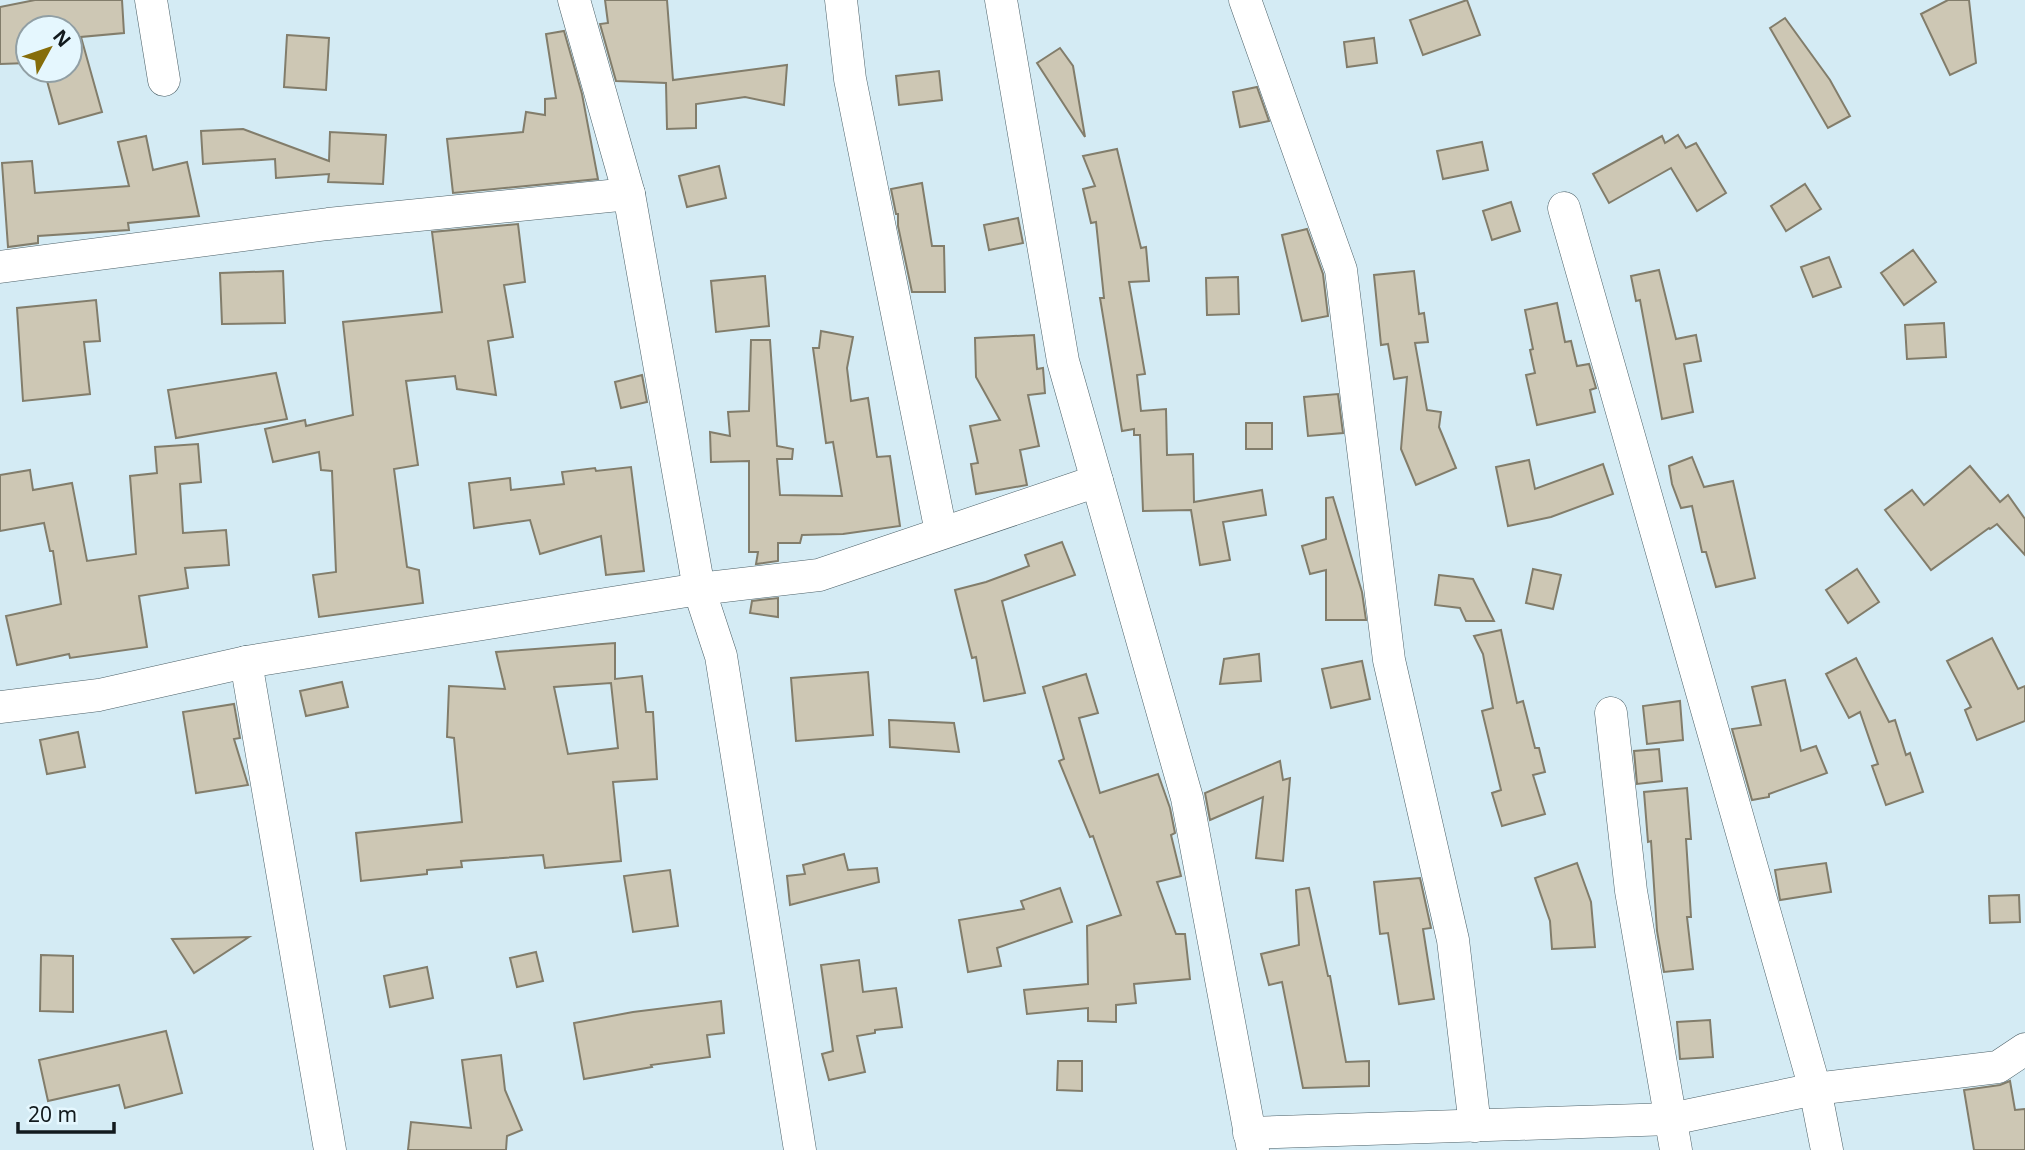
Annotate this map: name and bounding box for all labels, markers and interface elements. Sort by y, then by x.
north arrow [14,14,84,84]
text: N [47,24,77,52]
scale bar [18,1090,114,1134]
text: 20 m [28,1100,77,1128]

